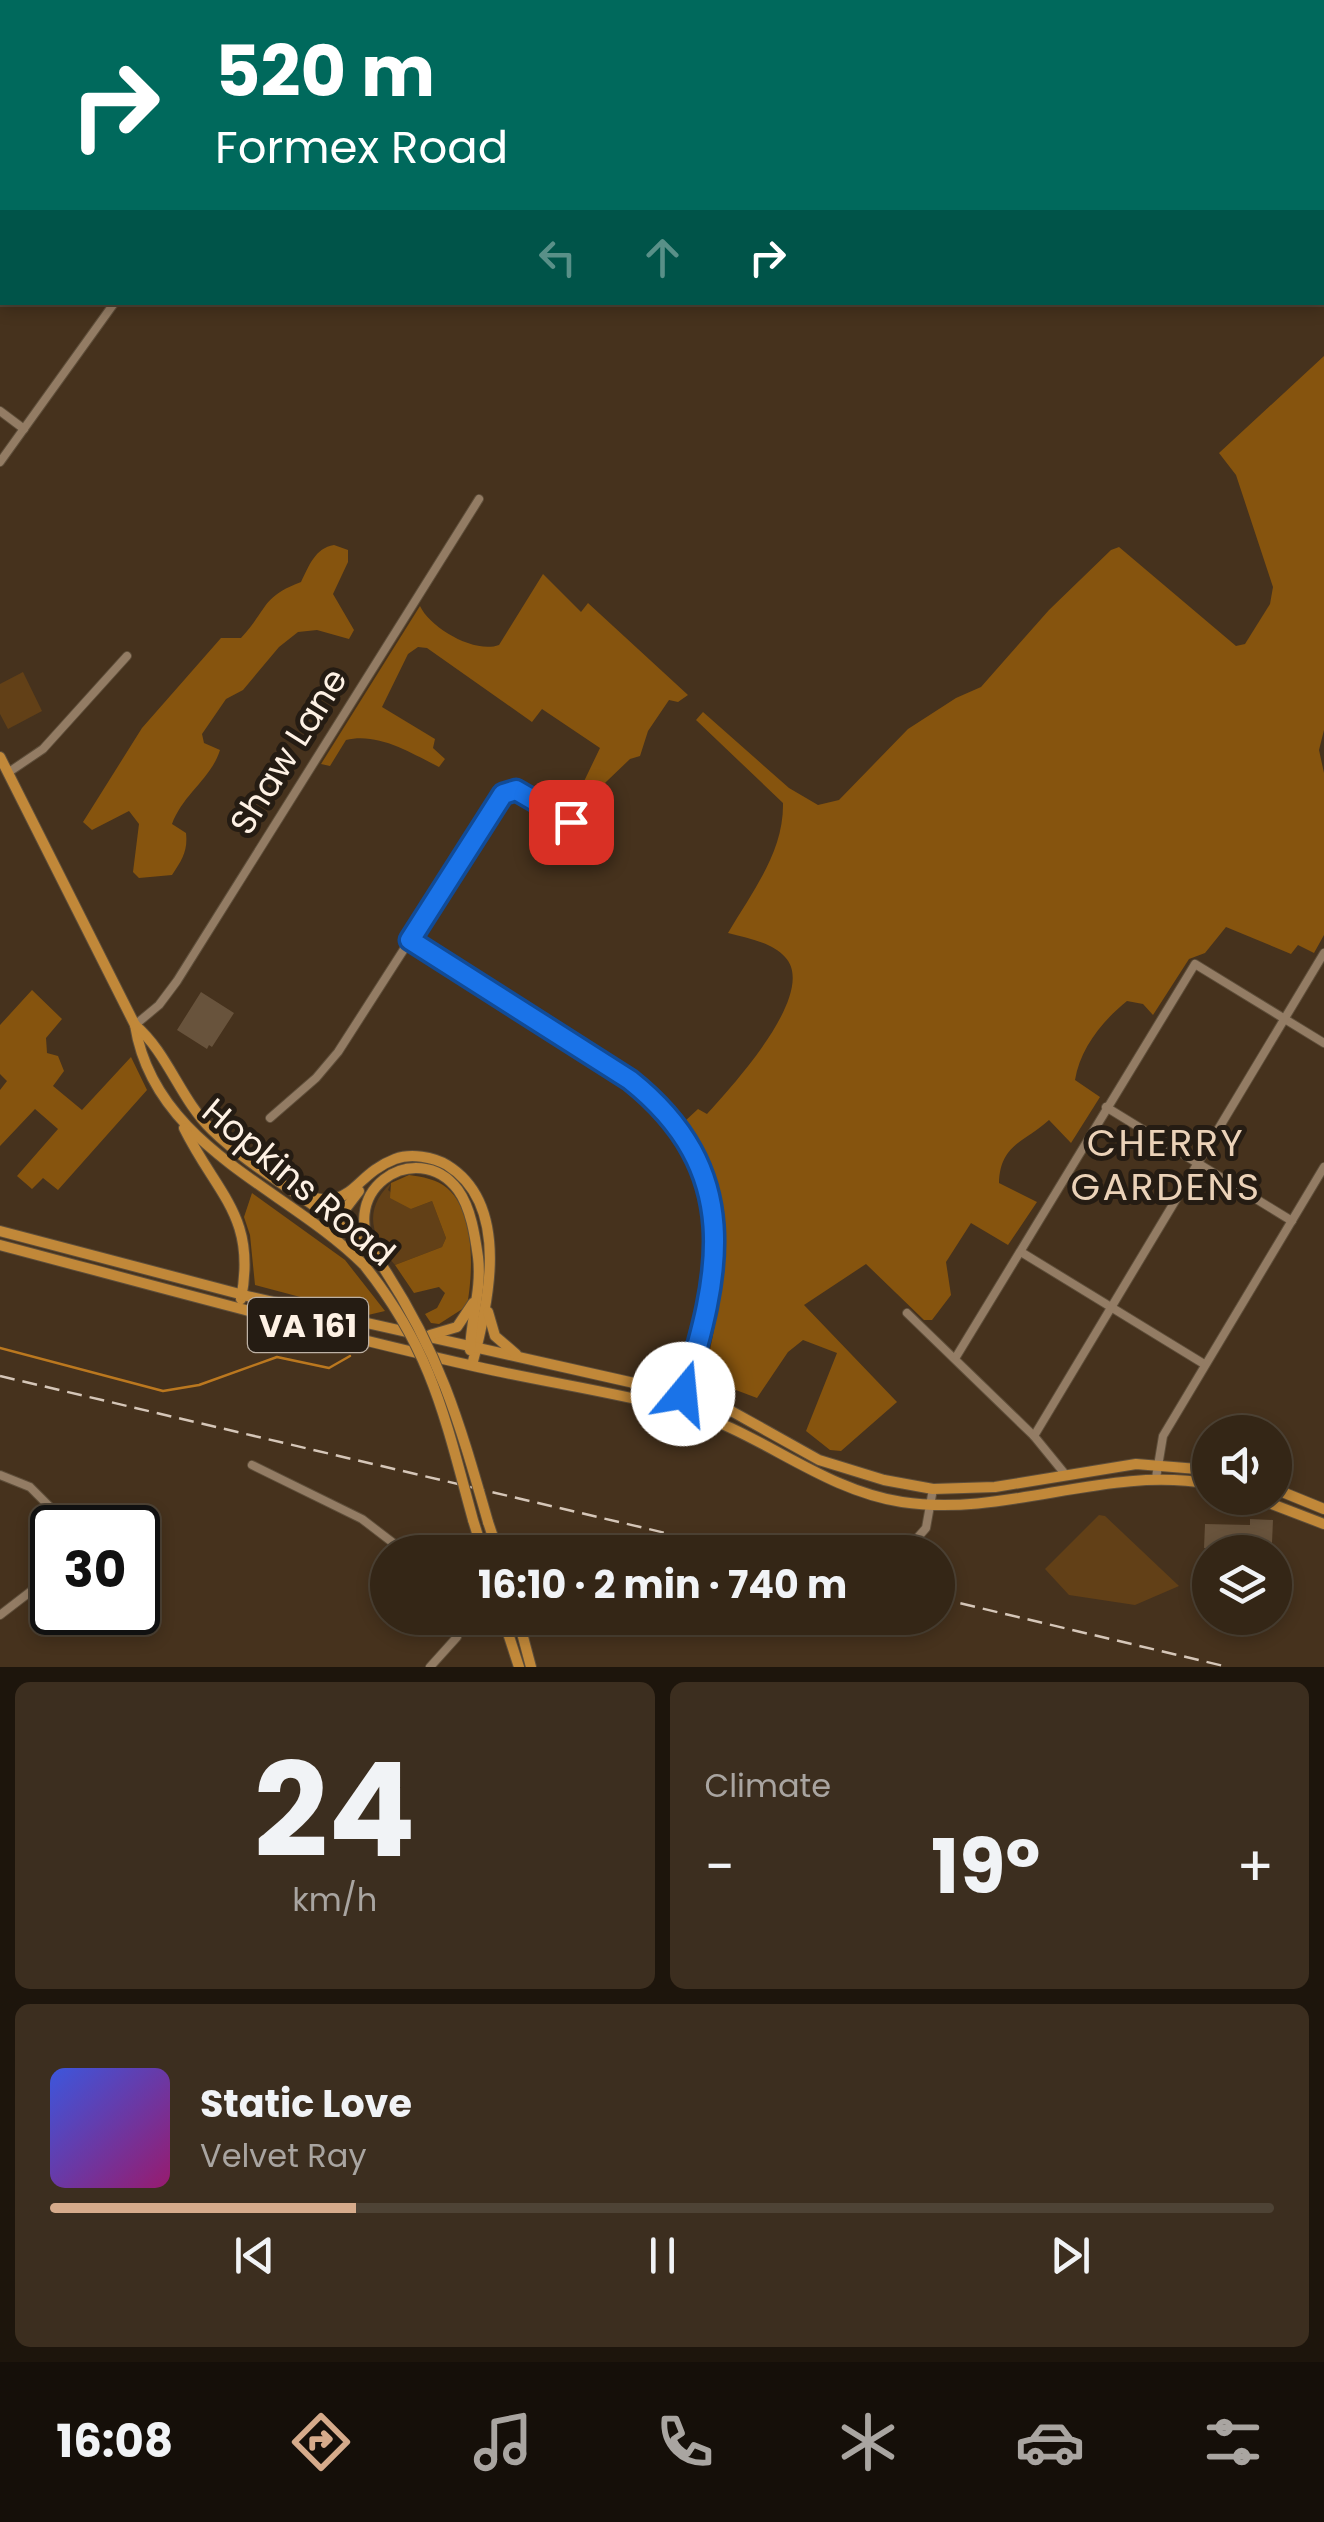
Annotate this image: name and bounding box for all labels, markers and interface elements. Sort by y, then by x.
text: 520 m [215,22,435,121]
icon: right [50,40,180,170]
text: Formex Road [215,116,508,179]
icon: left [530,230,585,285]
icon: ahead [635,230,690,285]
icon: right [740,230,795,285]
street label: Shaw Lane [218,658,358,844]
pin [529,780,614,865]
icon: arrive [544,795,599,850]
street label: Hopkins Road [192,1087,406,1277]
district label: CHERRY GARDENS [1070,1116,1262,1213]
road number: VA 161 [248,1298,368,1352]
position arrow [631,1342,735,1446]
map controls [1192,1415,1292,1635]
button: sound [1192,1415,1292,1515]
speed limit sign: 30 [30,1505,160,1635]
button: layers [1192,1535,1292,1635]
text: 16:10 · 2 min · 740 m [478,1558,847,1611]
text: 24 [254,1719,416,1902]
text: Climate [705,1763,831,1808]
text: 19° [931,1814,1040,1919]
text: − [705,1828,735,1905]
text: + [1236,1828,1274,1905]
text: km/h [292,1877,377,1922]
text: Static Love [200,2077,412,2130]
text: Velvet Ray [200,2133,366,2178]
icon: previous [227,2228,282,2283]
icon: pause [635,2228,690,2283]
icon: next [1043,2228,1098,2283]
icon: directions [286,2407,356,2477]
icon: music [468,2407,538,2477]
icon: phone [650,2407,720,2477]
icon: climate [833,2407,903,2477]
icon: car [1015,2407,1085,2477]
icon: filters [1198,2407,1268,2477]
text: 16:08 [56,2410,173,2473]

